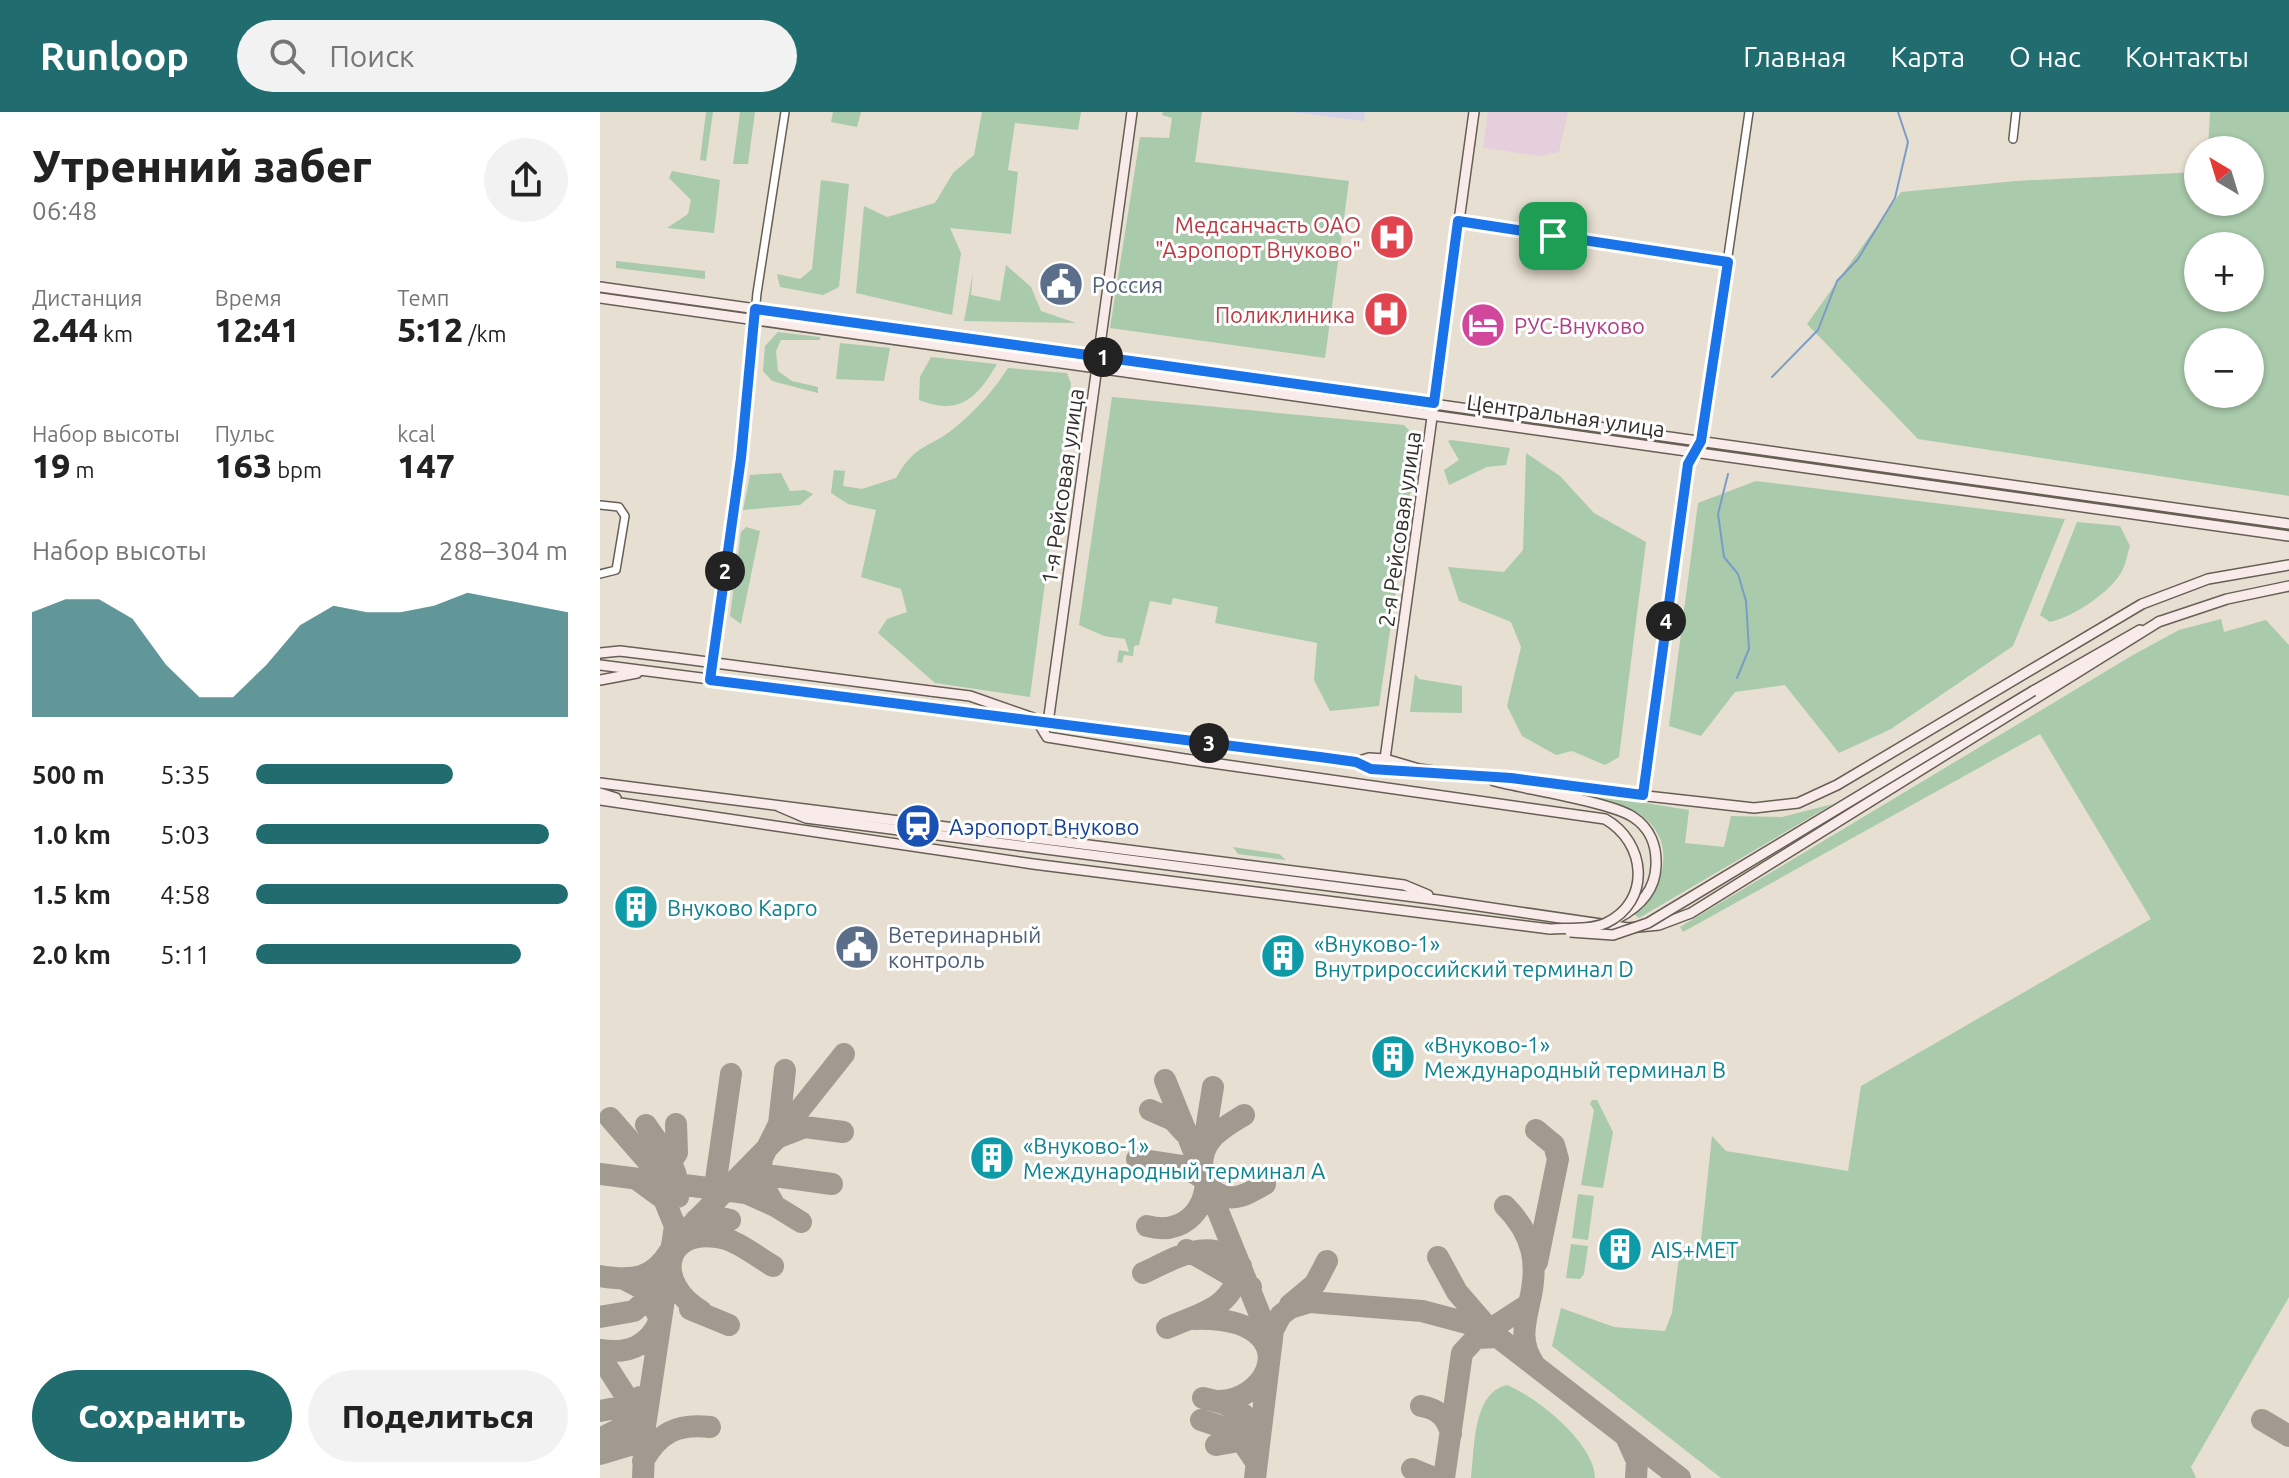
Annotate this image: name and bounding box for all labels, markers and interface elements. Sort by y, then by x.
search box [237,20,797,92]
icon: search [265,34,309,78]
text: Runloop [40,35,189,77]
text: Поиск [329,39,415,73]
text: Главная [1743,41,1846,72]
text: Карта [1890,41,1965,72]
text: О нас [2009,41,2081,72]
text: Контакты [2125,41,2249,72]
north arrow [2184,136,2264,216]
map controls [2184,136,2264,408]
button: share [484,138,568,222]
text: Утренний забег [32,141,371,190]
text: 06:48 [32,196,97,225]
pin [1519,202,1587,270]
place label: Медсанчасть ОАО "Аэропорт Внуково" [1155,212,1361,262]
hospital icon: Медсанчасть ОАО "Аэропорт Внуково" [1368,213,1416,261]
icon: arrive [1531,214,1575,258]
button: + [2184,232,2264,312]
public building icon: Россия [1037,260,1085,308]
place label: Россия [1092,272,1163,297]
text: Дистанция [32,285,142,310]
text: Время [215,285,281,310]
text: Темп [397,285,449,310]
hospital icon: Поликлиника [1362,290,1410,338]
hotel icon: РУС-Внуково [1459,301,1507,349]
place label: Поликлиника [1215,302,1355,327]
text: 2.44 [32,310,98,348]
text: 12:41 [215,310,300,348]
text: 5:12 [397,310,463,348]
place label: РУС-Внуково [1514,313,1645,338]
text: km [98,321,133,346]
text: /km [463,321,507,346]
button: − [2184,328,2264,408]
pin: 1 [1083,337,1123,377]
text: 1 [1097,344,1109,369]
street label: 1-я Рейсовая улица [1036,387,1088,585]
street label: Центральная улица [1465,389,1667,441]
text: Набор высоты [32,421,180,446]
text: Пульс [215,421,275,446]
text: kcal [397,421,435,446]
street label: 2-я Рейсовая улица [1373,430,1425,628]
text: 19 [32,446,70,484]
text: 163 [215,446,272,484]
text: 147 [397,446,455,484]
text: m [70,457,94,482]
text: bpm [272,457,322,482]
text: Набор высоты [32,536,207,565]
text: 288–304 m [439,536,568,565]
pin: 2 [705,551,745,591]
text: 2 [719,558,731,583]
pin: 4 [1646,601,1686,641]
text: 4 [1660,608,1672,633]
pin: 3 [1189,723,1229,763]
text: 3 [1203,730,1215,755]
text: 500 m [32,760,105,789]
text: 5:35 [160,760,210,789]
station icon: Аэропорт Внуково [894,802,942,850]
place label: Аэропорт Внуково [949,814,1139,839]
text: 1.0 km [32,820,111,849]
text: 5:03 [160,820,210,849]
text: 1.5 km [32,880,111,909]
text: 4:58 [160,880,210,909]
building icon: Внуково Карго [612,883,660,931]
place label: Внуково Карго [667,895,818,920]
place label: Ветеринарный контроль [888,922,1041,972]
public building icon: Ветеринарный контроль [833,923,881,971]
place label: «Внуково-1» Внутрироссийский терминал D [1314,931,1634,981]
building icon: «Внуково-1» Внутрироссийский терминал D [1259,932,1307,980]
text: 2.0 km [32,940,111,969]
text: 5:11 [160,940,210,969]
place label: «Внуково-1» Международный терминал B [1424,1032,1726,1082]
building icon: «Внуково-1» Международный терминал B [1369,1033,1417,1081]
place label: «Внуково-1» Международный терминал А [1023,1133,1326,1183]
building icon: «Внуково-1» Международный терминал А [968,1134,1016,1182]
building icon: AIS+MET [1596,1225,1644,1273]
place label: AIS+MET [1651,1237,1739,1262]
button: Сохранить [32,1370,292,1462]
button: Поделиться [308,1370,568,1462]

